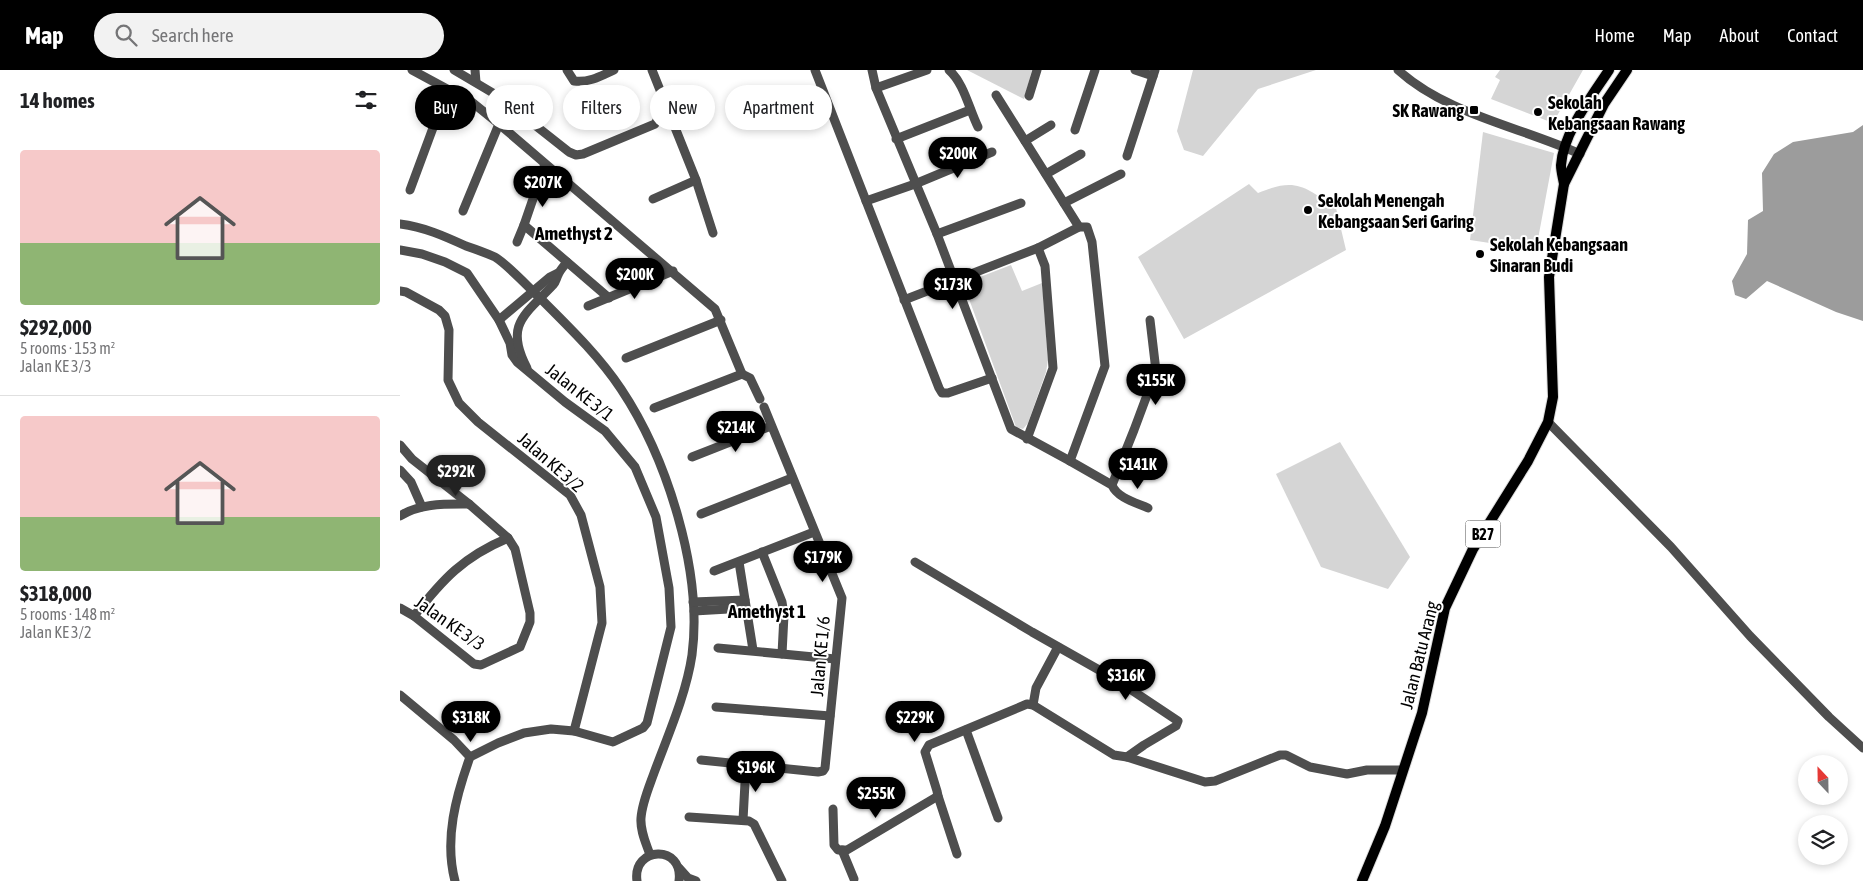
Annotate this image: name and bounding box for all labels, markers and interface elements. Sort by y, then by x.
search box [94,13,444,58]
icon: search [112,21,140,49]
text: Map [25,22,64,49]
text: Search here [152,24,234,46]
text: Home [1595,25,1635,46]
text: Map [1663,25,1692,46]
text: About [1720,25,1759,46]
text: Contact [1787,25,1838,46]
chip: Buy [415,85,476,130]
chip: Rent [486,85,553,130]
chip: Filters [563,85,640,130]
chip: New [650,85,715,130]
chip: Apartment [725,85,832,130]
icon: filters [352,86,380,114]
text: 14 homes [20,88,95,112]
place label: Sekolah Kebangsaan Rawang [1548,92,1685,134]
place label: SK Rawang [1392,100,1464,121]
marker: SK Rawang [1468,104,1480,116]
marker: Sekolah Kebangsaan Rawang [1532,106,1544,118]
pin: $200K [923,136,993,179]
text: $200K [939,144,977,162]
pin: $207K [508,166,578,208]
text: $207K [524,173,562,191]
icon: home [155,183,245,273]
place label: Sekolah Menengah Kebangsaan Seri Garing [1318,190,1474,232]
marker: Sekolah Menengah Kebangsaan Seri Garing [1302,204,1314,216]
district label: Amethyst 2 [534,222,613,244]
place label: Sekolah Kebangsaan Sinaran Budi [1490,234,1628,276]
marker: Sekolah Kebangsaan Sinaran Budi [1474,248,1486,260]
pin: $200K [600,258,670,300]
text: $200K [616,265,654,283]
pin: $173K [918,268,988,310]
text: $173K [934,275,972,293]
text: $292,000 [20,315,92,339]
text: 5 rooms · 153 m² [20,339,115,357]
text: Jalan KE 3/3 [20,357,92,375]
street label: Jalan KE 3/1 [542,359,618,425]
pin: $155K [1121,364,1191,406]
text: $155K [1137,371,1175,389]
pin: $214K [701,410,771,453]
text: $214K [717,418,755,436]
street label: Jalan KE 3/2 [514,428,588,496]
icon: home [155,448,245,538]
pin: $141K [1103,448,1173,490]
pin: $292K [421,454,491,497]
text: $141K [1119,455,1157,473]
text: $292K [437,462,475,480]
road number: B27 [1466,520,1500,548]
pin: $179K [788,540,858,583]
text: $179K [804,548,842,566]
text: $318,000 [20,581,92,605]
street label: Jalan KE 3/3 [411,591,489,655]
street label: Jalan Batu Arang [1395,599,1443,711]
district label: Amethyst 1 [727,600,806,622]
text: 5 rooms · 148 m² [20,605,115,623]
street label: Jalan KE 1/6 [806,615,834,697]
text: Jalan KE 3/2 [20,623,92,641]
pin: $316K [1091,658,1161,701]
text: $316K [1107,666,1145,684]
pin: $318K [436,700,506,743]
pin: $229K [880,700,950,743]
text: $318K [452,708,490,726]
text: $229K [896,708,934,726]
pin: $196K [721,750,791,793]
north arrow [1798,755,1848,805]
map controls [1798,755,1848,865]
text: $196K [737,758,775,776]
pin: $255K [841,776,911,819]
text: $255K [857,784,895,802]
button: layers [1798,815,1848,865]

